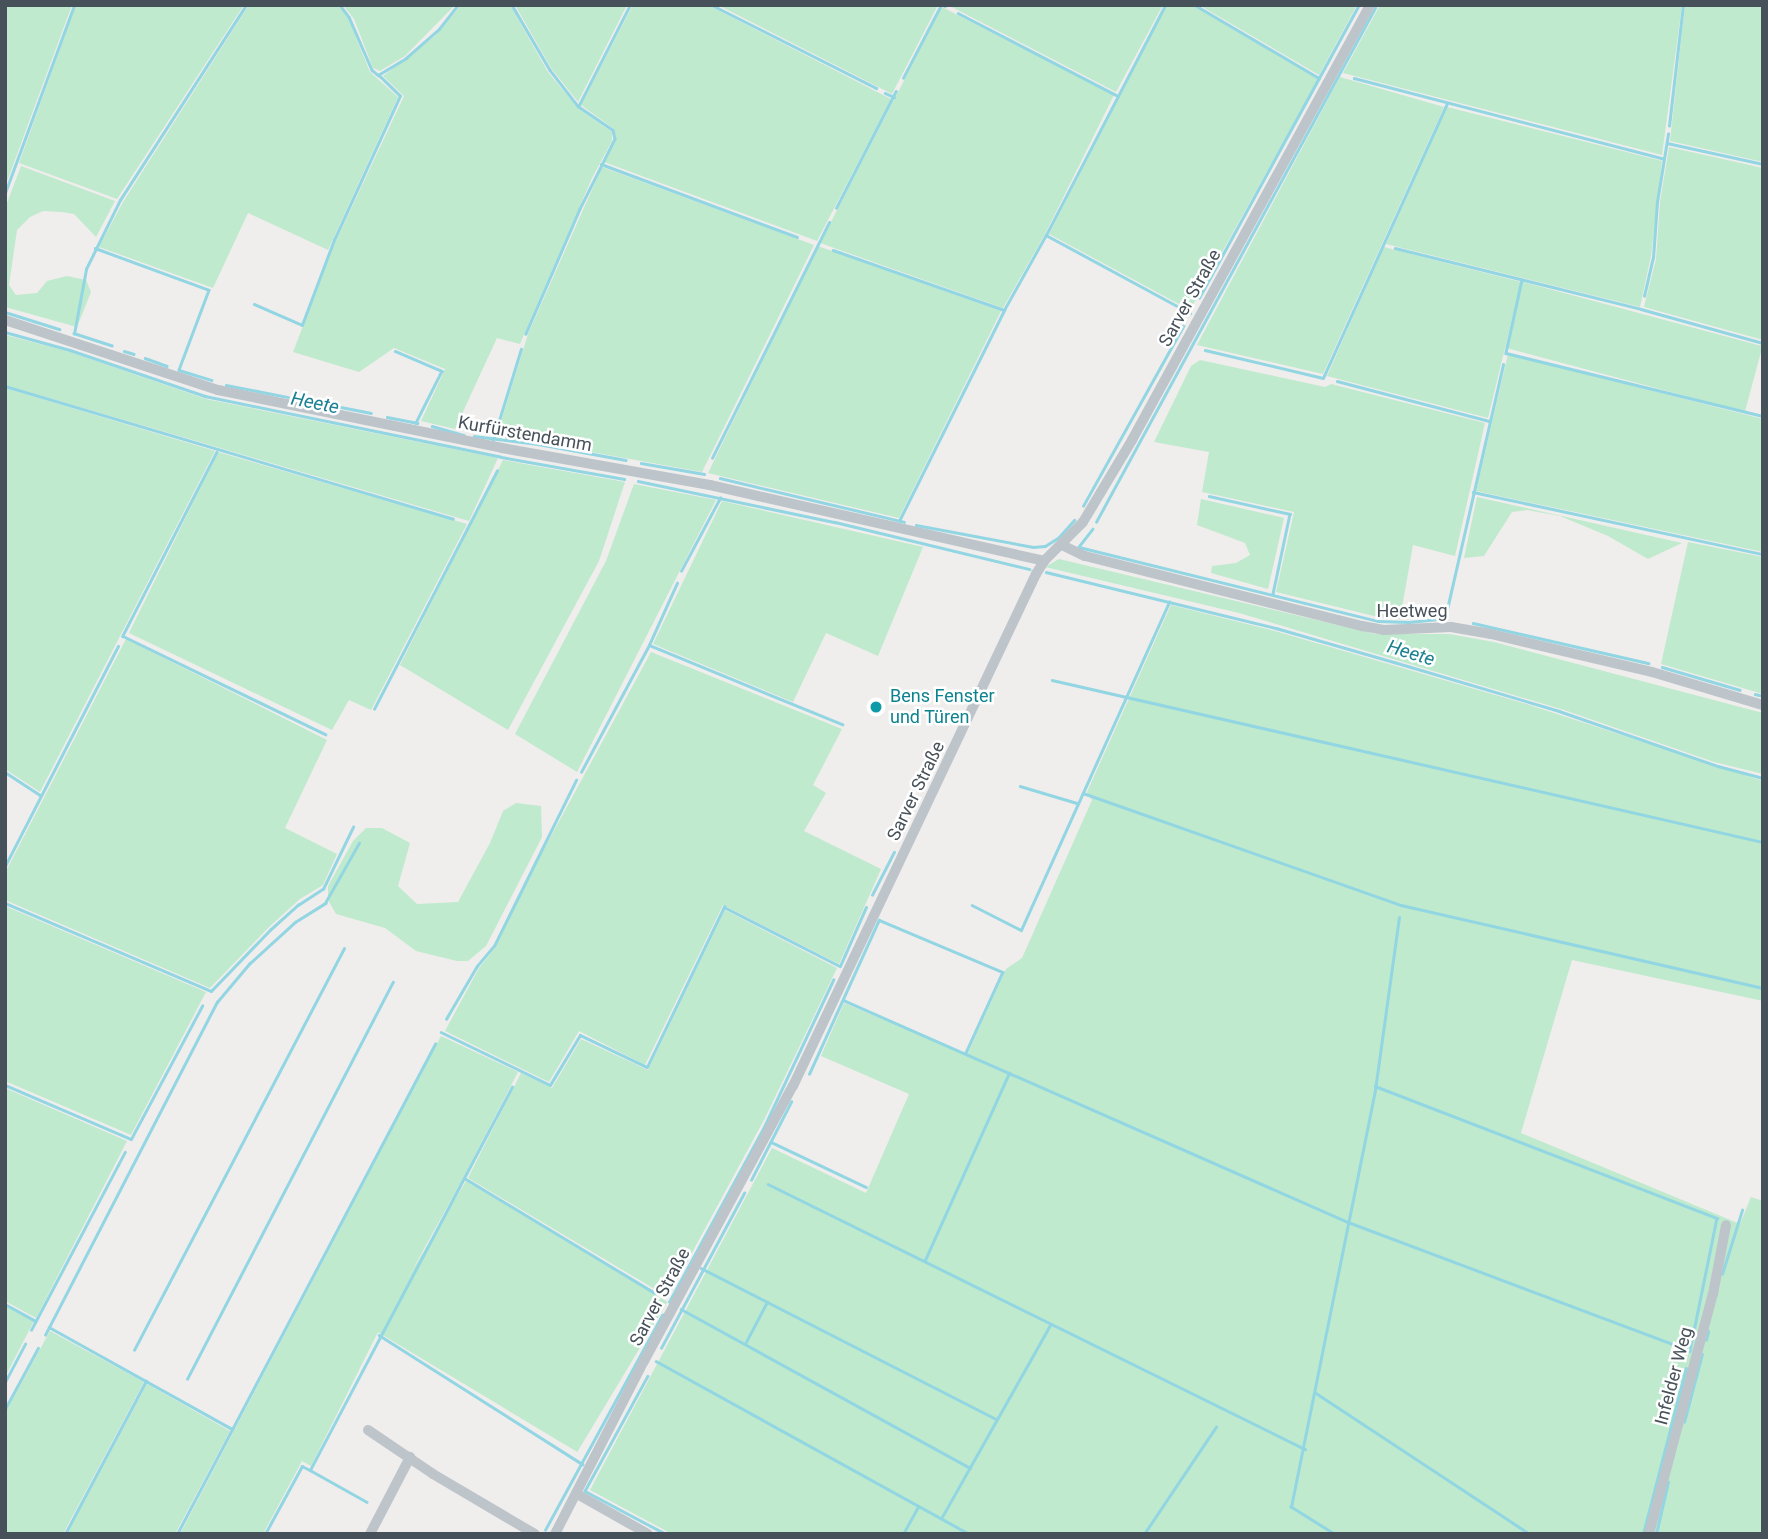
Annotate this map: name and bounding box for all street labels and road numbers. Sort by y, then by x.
street label: Sarver Straße [1154,246,1226,350]
street label: Kurfürstendamm [456,412,594,456]
street label: Heetweg [1377,600,1447,622]
street label: Sarver Straße [883,738,949,844]
street label: Sarver Straße [625,1244,695,1350]
street label: Infelder Weg [1651,1325,1697,1427]

